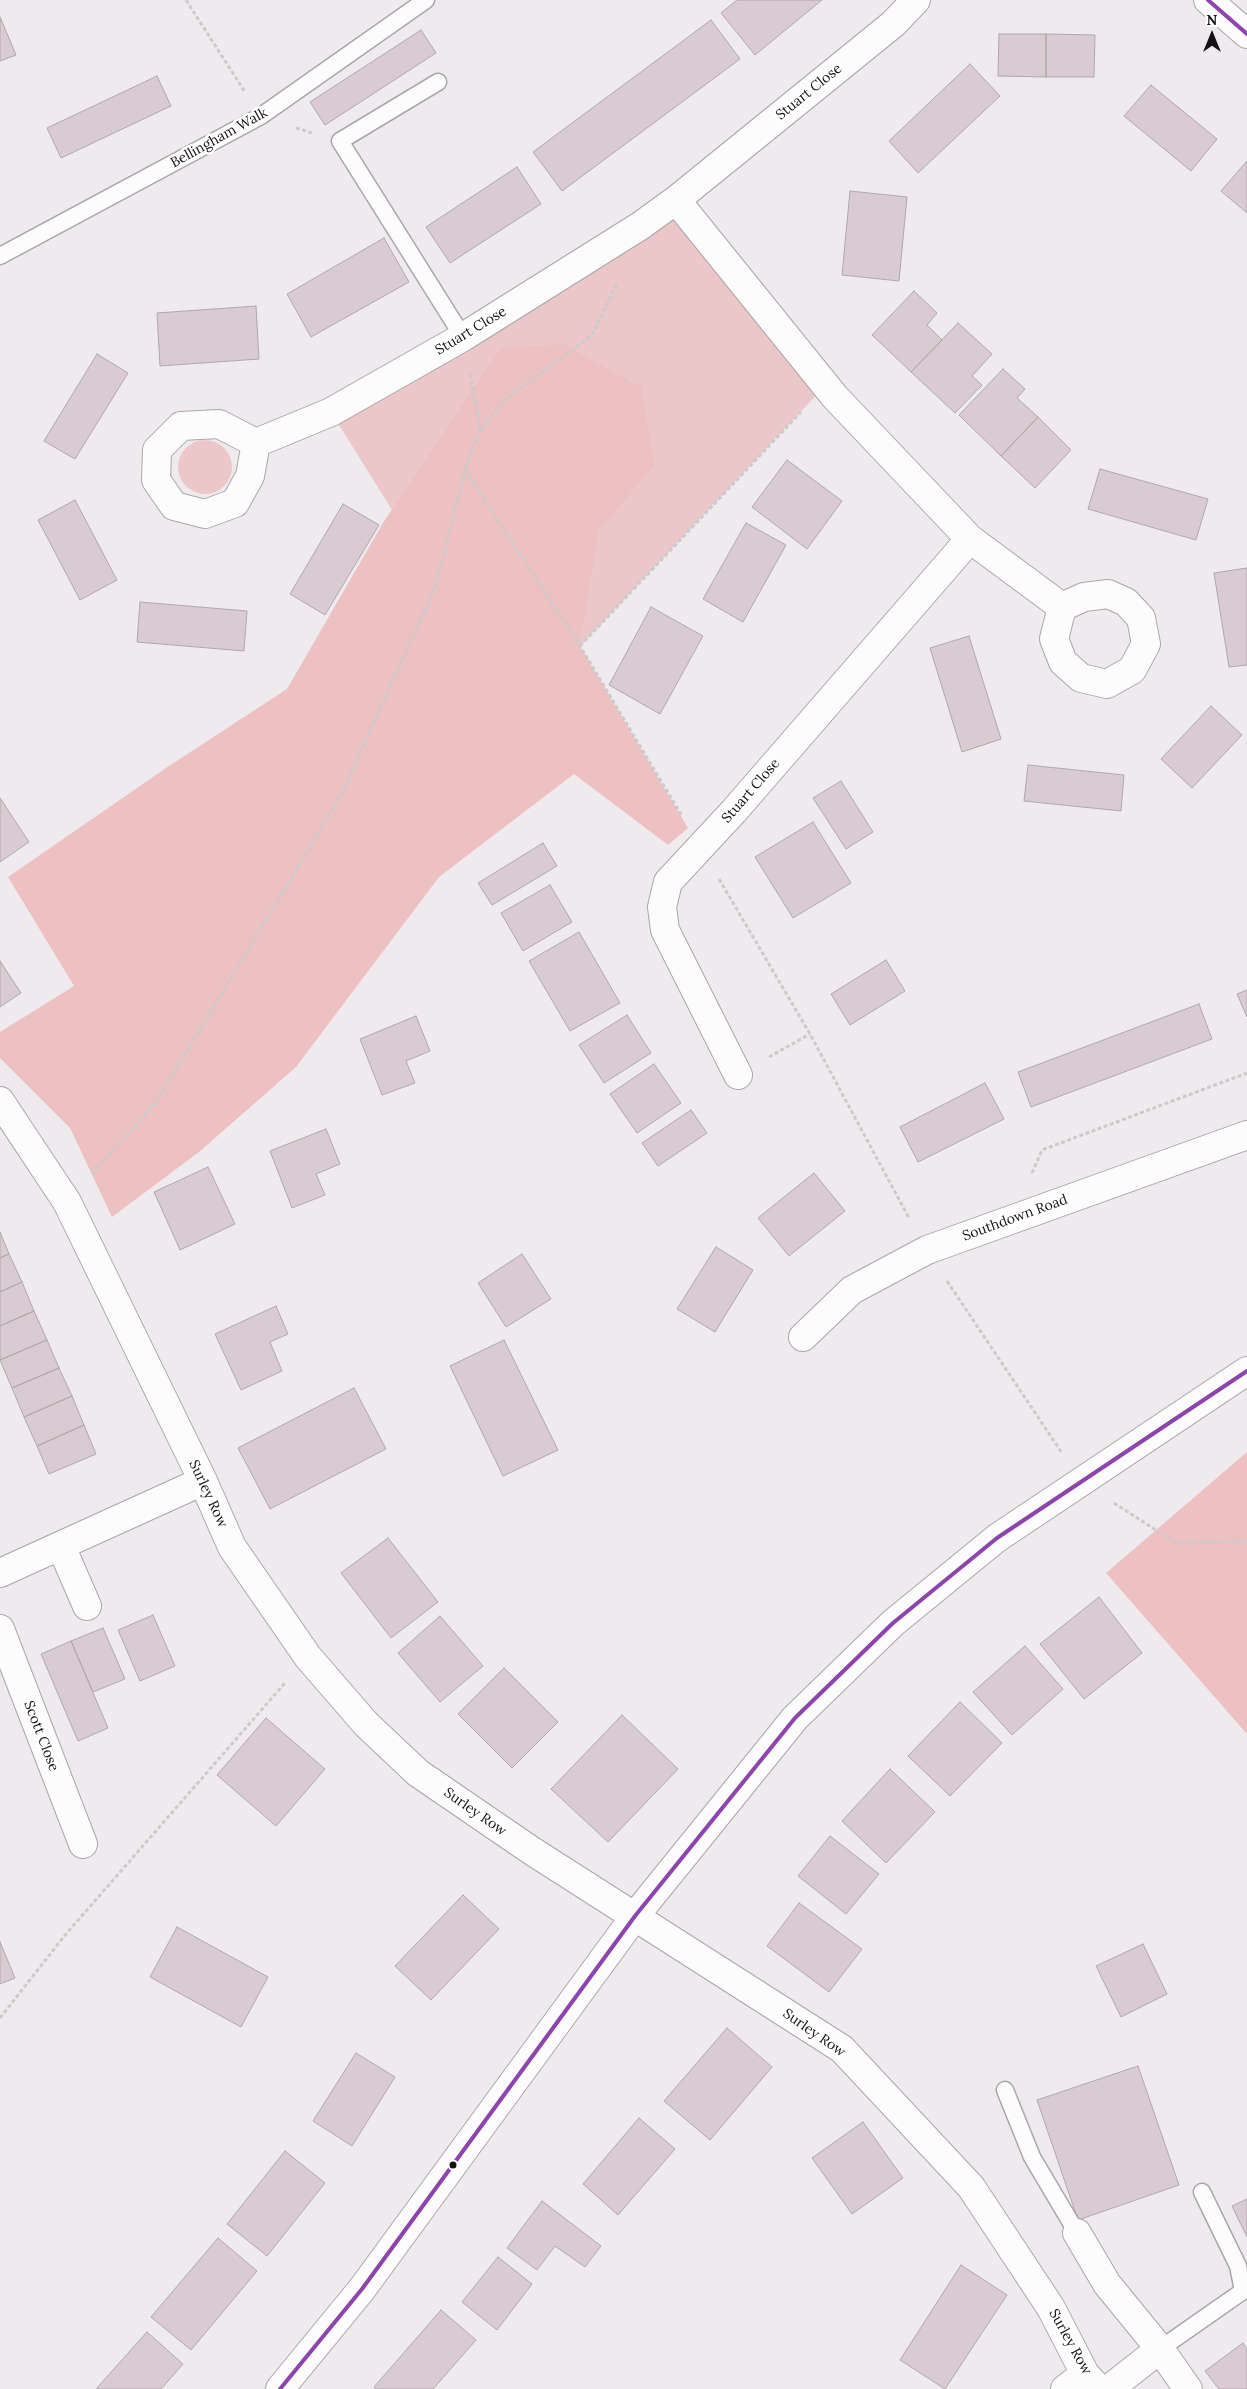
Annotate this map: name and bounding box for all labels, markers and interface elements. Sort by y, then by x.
north arrow [1187,10,1237,60]
text: N [1207,11,1217,29]
street label: Stuart Close [773,60,845,124]
street label: Bellingham Walk [168,104,270,172]
street label: Stuart Close [432,303,510,359]
street label: Stuart Close [718,755,784,827]
street label: Southdown Road [960,1191,1070,1245]
street label: Surley Row [185,1458,231,1530]
street label: Scott Close [20,1698,62,1774]
street label: Surley Row [440,1784,510,1840]
street label: Surley Row [779,2005,849,2061]
unlabelled marker [448,2160,458,2170]
street label: Surley Row [1045,2306,1095,2378]

